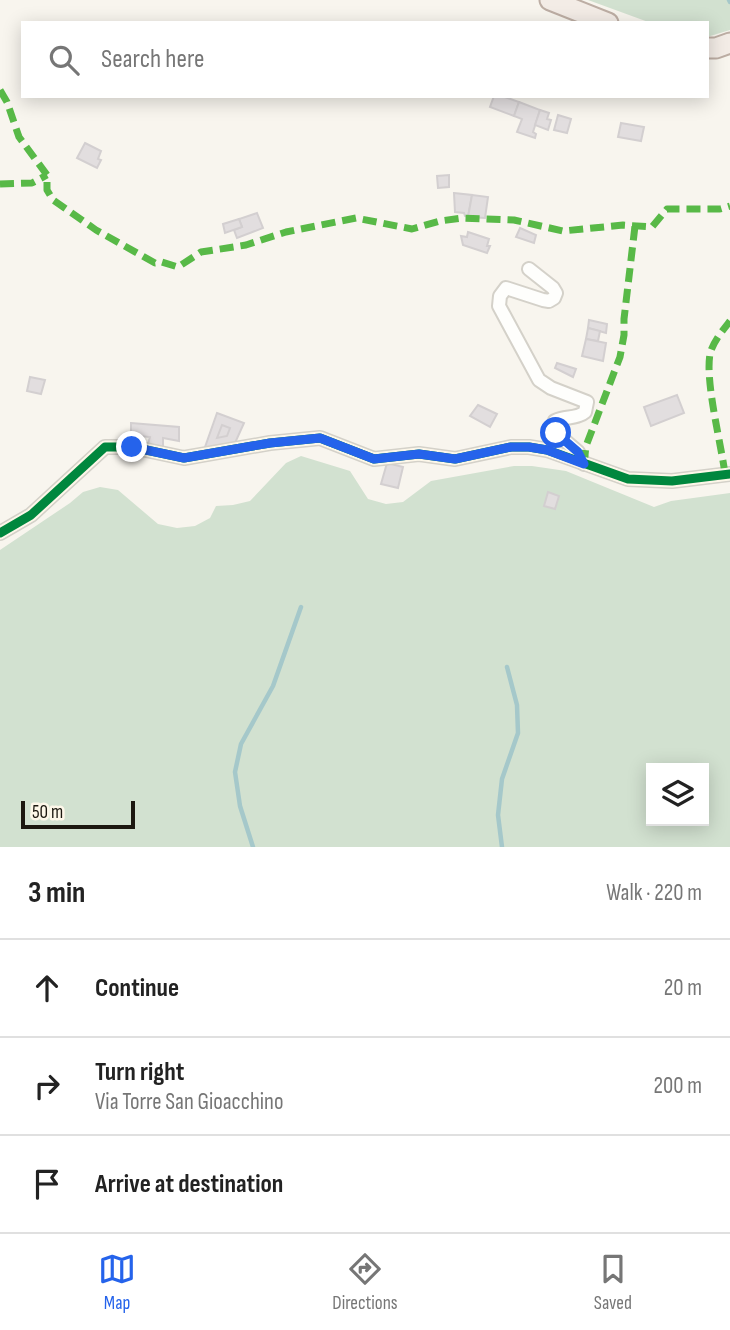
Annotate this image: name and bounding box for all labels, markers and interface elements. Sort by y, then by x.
search box [21,21,709,98]
icon: search [45,41,83,79]
text: Search here [101,44,204,75]
route start [540,417,571,448]
route end [116,431,147,462]
map controls [646,763,709,826]
button: layers [646,763,709,826]
scale bar [21,798,135,830]
text: 50 m [32,801,63,824]
text: 3 min [28,875,85,911]
text: Walk · 220 m [606,879,702,907]
icon: ahead [28,969,66,1007]
text: Continue [95,973,179,1004]
text: 20 m [664,974,702,1002]
text: Turn right [95,1057,184,1088]
icon: right [28,1067,66,1105]
text: 200 m [654,1072,702,1100]
text: Via Torre San Gioacchino [95,1088,283,1116]
icon: arrive [28,1165,66,1203]
text: Arrive at destination [95,1169,283,1200]
tab: Map [98,1250,136,1315]
tab: Directions [332,1250,398,1315]
tab: Saved [594,1250,632,1315]

